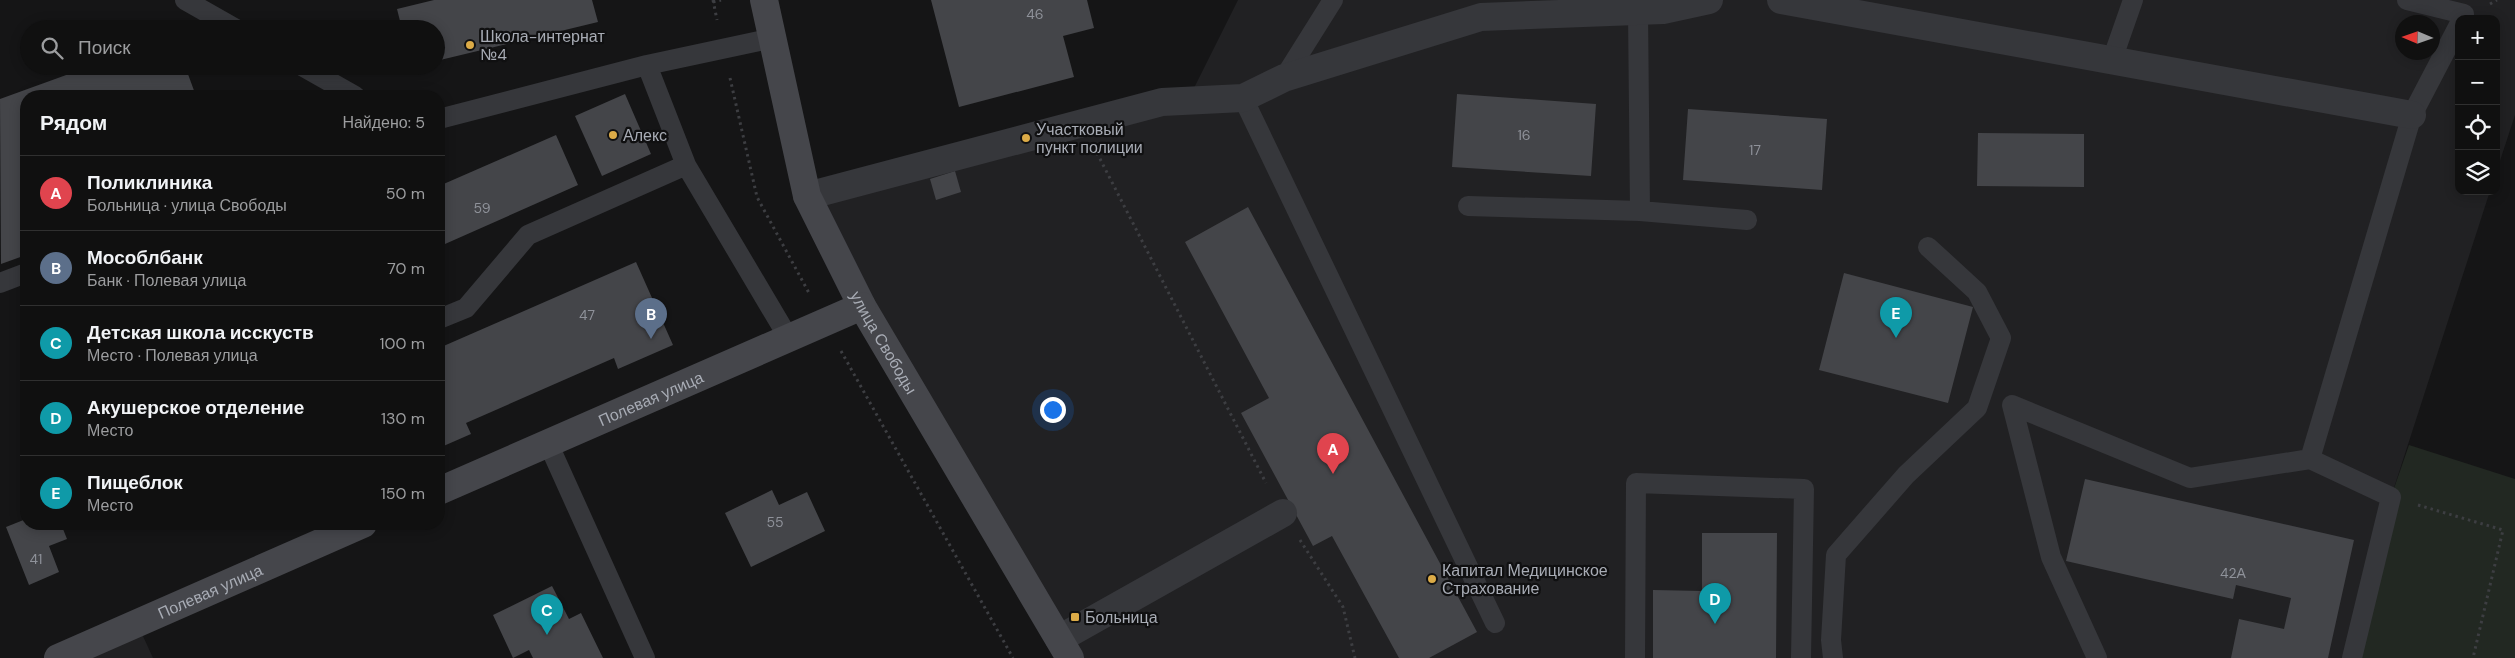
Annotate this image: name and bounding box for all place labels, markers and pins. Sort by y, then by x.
place label: Школа-интернат №4 [480,26,605,65]
marker: Школа-интернат №4 [464,39,476,51]
place label: Участковый пункт полиции [1036,119,1143,158]
place label: Алекс [623,125,667,146]
marker: Алекс [607,129,619,141]
marker: Участковый пункт полиции [1020,132,1032,144]
pin: E [1880,297,1912,338]
pin: B [635,298,667,339]
pin: A [1317,433,1349,474]
place label: Капитал Медицинское Страхование [1442,560,1608,599]
marker: Капитал Медицинское Страхование [1426,573,1438,585]
pin: D [1699,583,1731,624]
pin: C [531,594,563,635]
place label: Больница [1085,607,1158,628]
marker: Больница [1069,611,1081,623]

